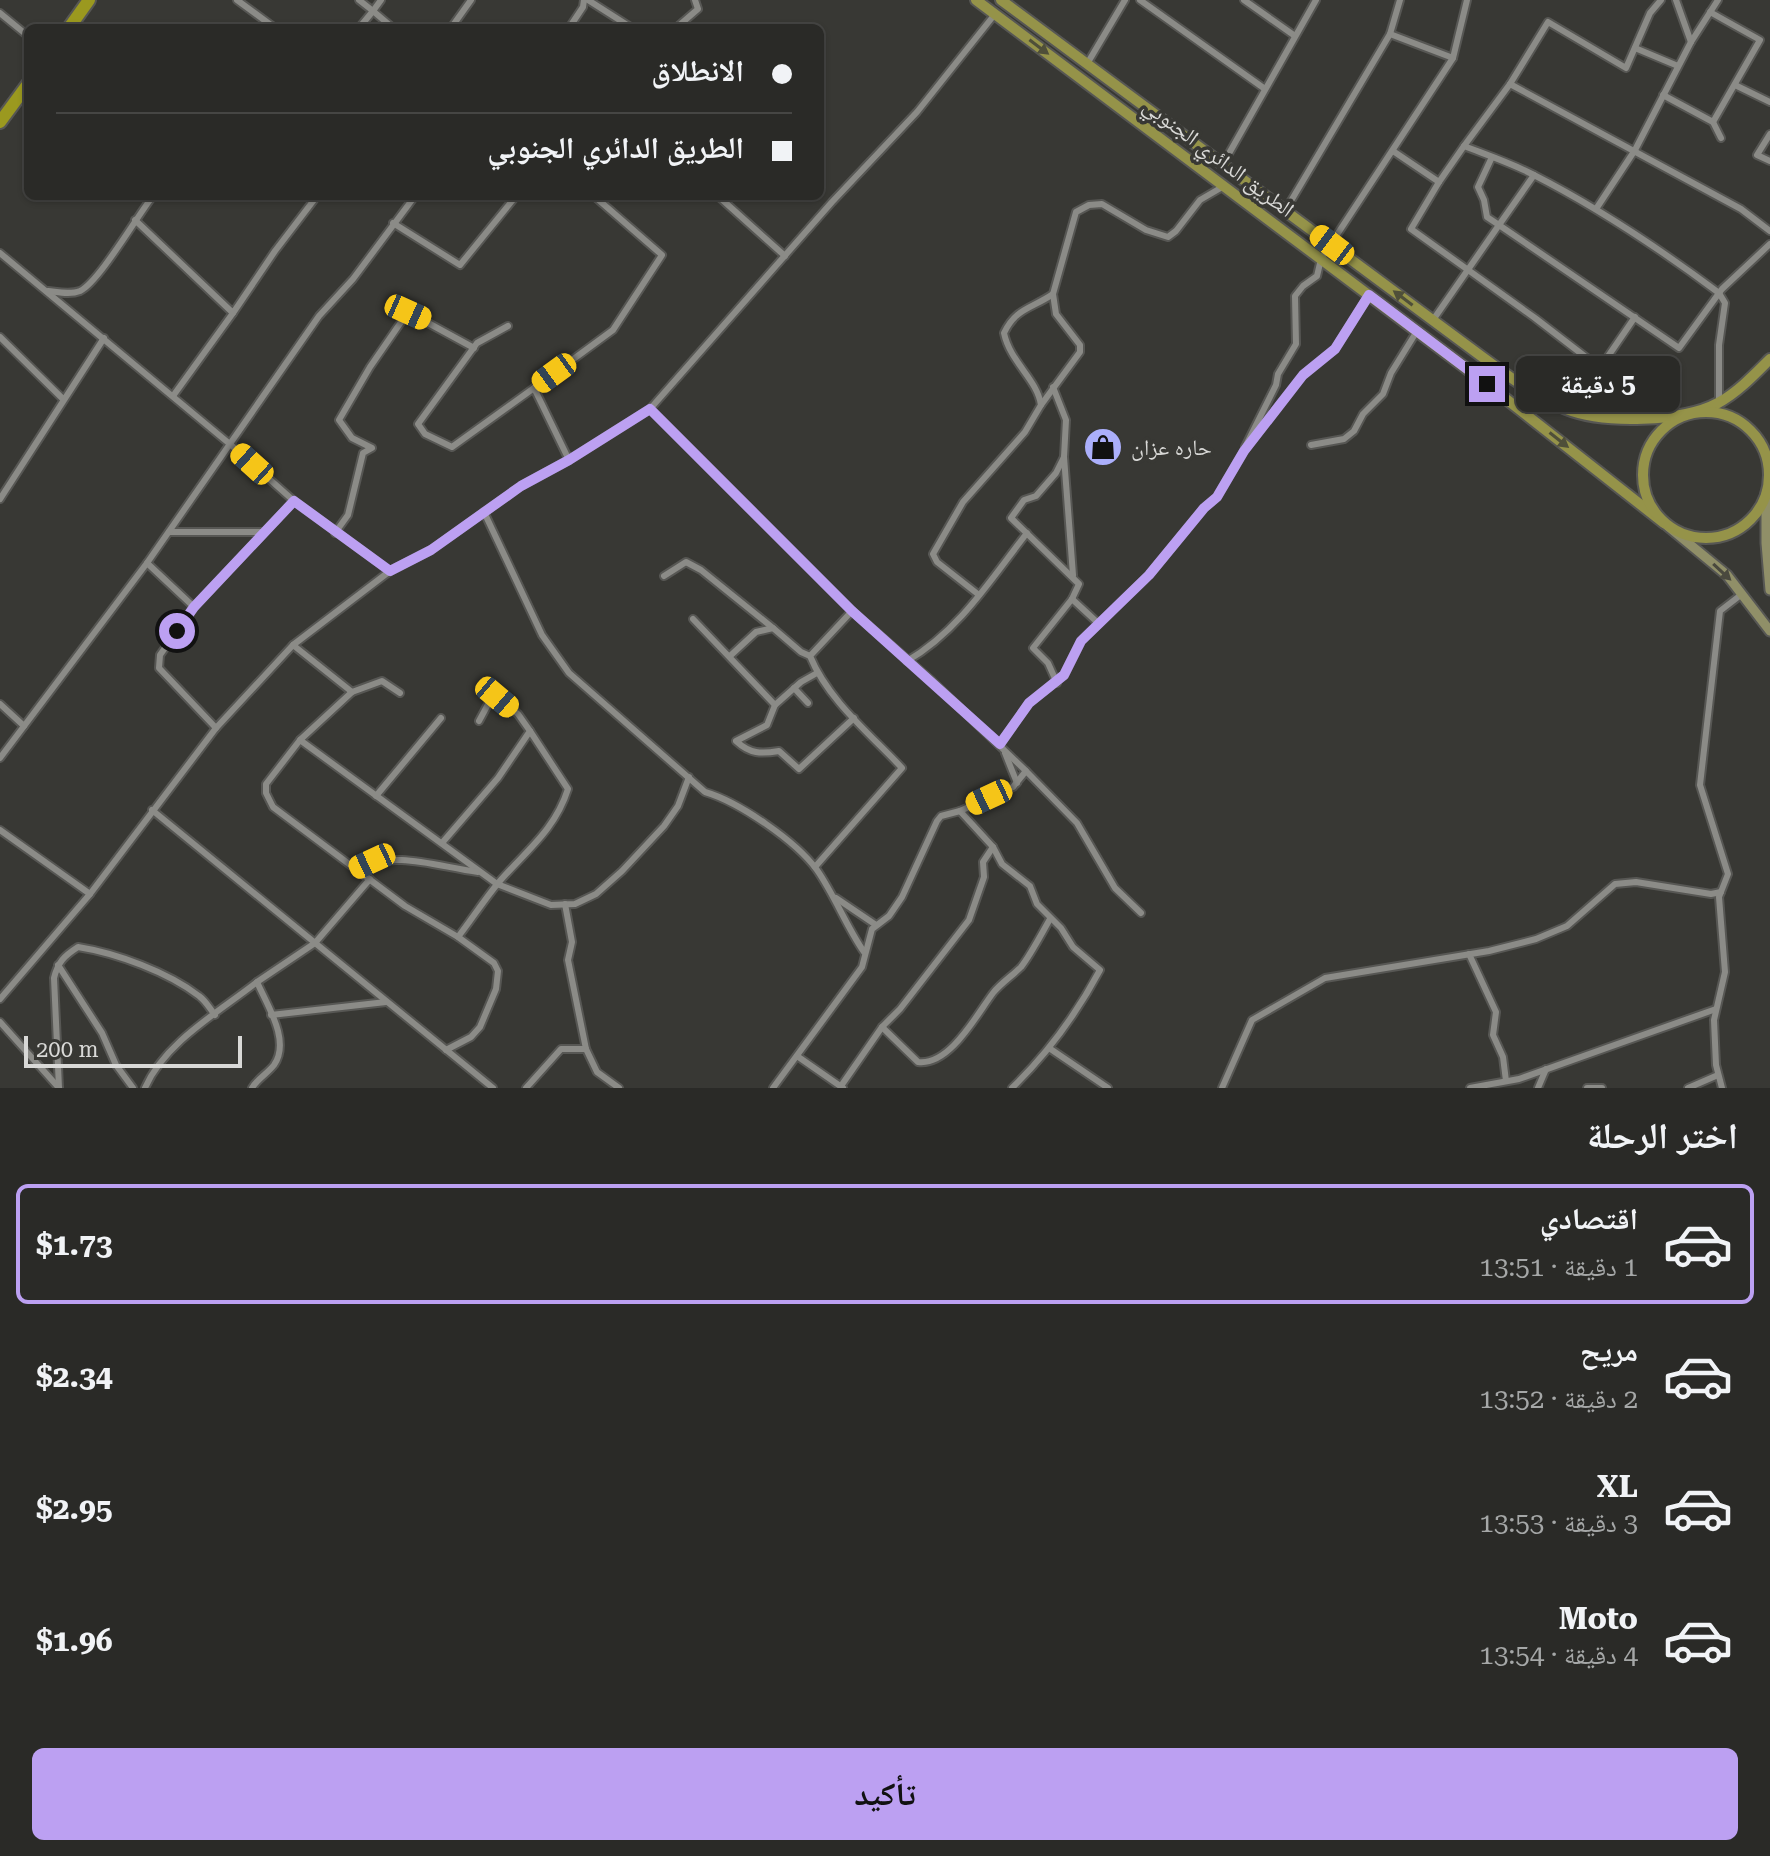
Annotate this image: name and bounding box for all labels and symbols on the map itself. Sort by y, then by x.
one-way arrow [1028,38,1049,54]
street label: الطريق الدائري الجنوبي [1136,93,1299,226]
car [1306,221,1358,269]
car [381,291,435,333]
one-way arrow [1393,291,1413,307]
car [528,349,580,397]
callout: 5 دقيقة [1515,356,1679,412]
route end [1469,366,1505,402]
shop icon: حاره عزان [1082,426,1124,468]
one-way arrow [1549,431,1569,448]
place label: حاره عزان [1131,435,1212,461]
car [226,439,278,489]
one-way arrow [1712,562,1731,580]
route start [159,613,195,649]
car [471,672,523,722]
car [962,776,1016,818]
car [345,840,399,882]
scale bar [24,1032,242,1068]

